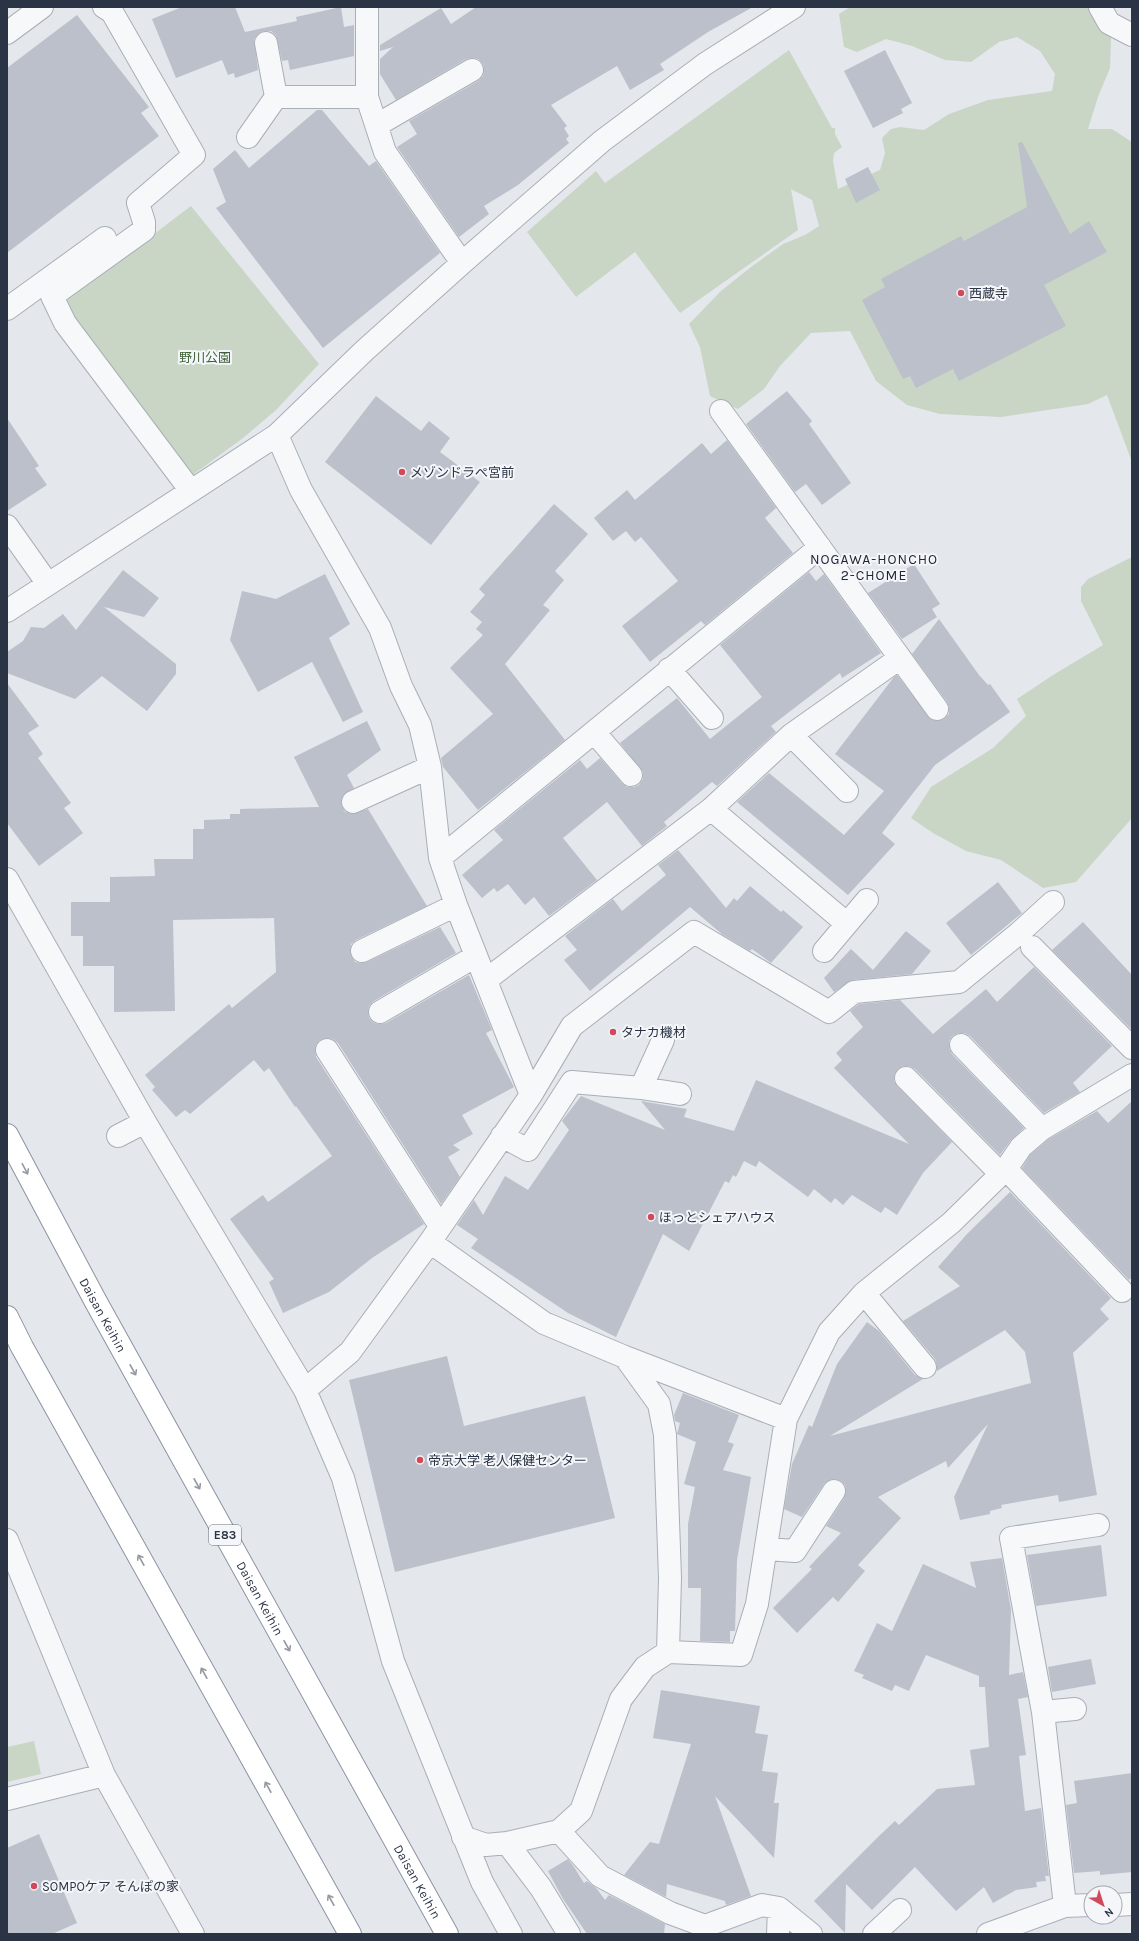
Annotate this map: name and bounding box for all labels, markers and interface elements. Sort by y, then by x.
place label: 西蔵寺 [969,286,1008,301]
marker: 西蔵寺 [956,288,966,298]
park label: 野川公園 [179,350,231,365]
place label: メゾンドラぺ宮前 [410,465,514,480]
marker: メゾンドラぺ宮前 [397,467,407,477]
district label: NOGAWA-HONCHO 2-CHOME [810,551,938,584]
place label: タナカ機材 [621,1025,686,1040]
marker: タナカ機材 [608,1027,618,1037]
one-way arrow [22,1163,30,1175]
place label: ほっとシェアハウス [659,1210,775,1225]
marker: ほっとシェアハウス [646,1212,656,1222]
street label: Daisan Keihin [77,1275,130,1355]
one-way arrow [130,1364,138,1376]
place label: 帝京大学 老人保健センター [428,1453,587,1468]
marker: 帝京大学 老人保健センター [415,1455,425,1465]
one-way arrow [193,1477,201,1489]
road number: E83 [209,1525,241,1545]
one-way arrow [136,1554,144,1566]
street label: Daisan Keihin [234,1558,287,1638]
one-way arrow [284,1640,291,1652]
one-way arrow [200,1667,208,1679]
one-way arrow [263,1781,271,1793]
street label: Daisan Keihin [391,1842,444,1921]
place label: SOMPOケア そんぽの家 [42,1879,179,1894]
marker: SOMPOケア そんぽの家 [29,1881,39,1891]
north arrow [1083,1885,1123,1925]
one-way arrow [327,1894,335,1906]
text: N [1102,1905,1116,1920]

